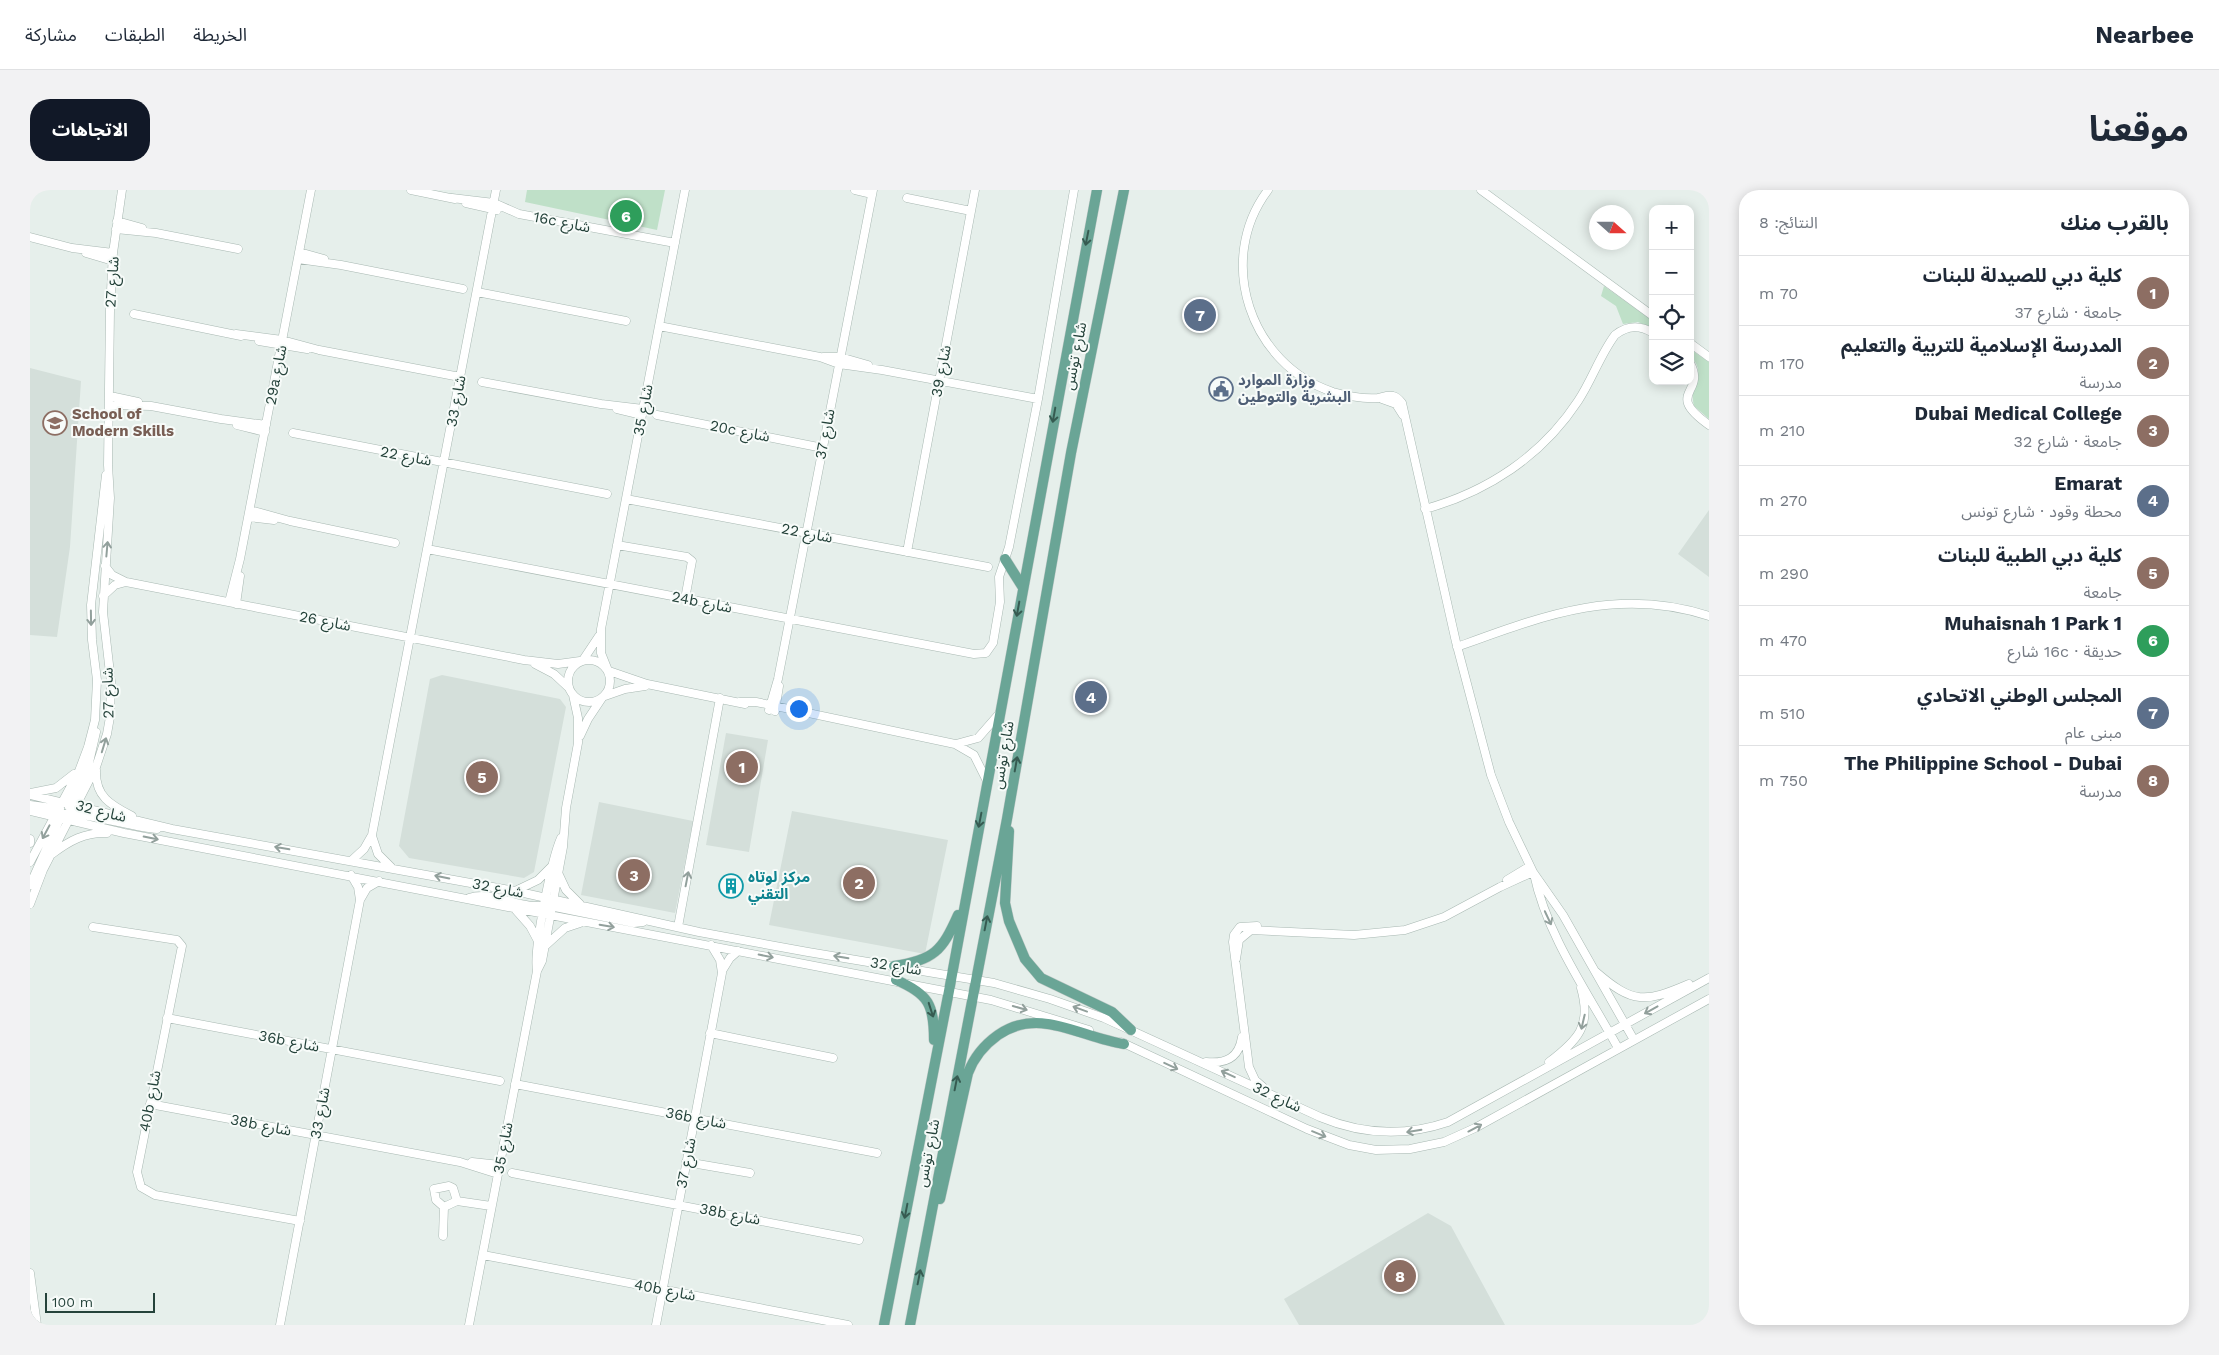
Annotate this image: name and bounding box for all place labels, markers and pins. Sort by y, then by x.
pin: 6 [610,197,642,235]
pin: 7 [1184,296,1216,334]
place label: وزارة الموارد البشرية والتوطين [1238,371,1351,406]
public building icon: وزارة الموارد البشرية والتوطين [1208,376,1234,402]
place label: School of Modern Skills [72,405,174,440]
school or university icon: School of Modern Skills [42,410,68,436]
pin: 4 [1075,678,1107,716]
pin: 1 [726,748,758,786]
pin: 5 [466,758,498,796]
pin: 3 [618,856,650,894]
pin: 2 [843,864,875,902]
place label: مركز لوتاه التقني [748,868,810,905]
building icon: مركز لوتاه التقني [718,873,744,899]
pin: 8 [1384,1257,1416,1295]

